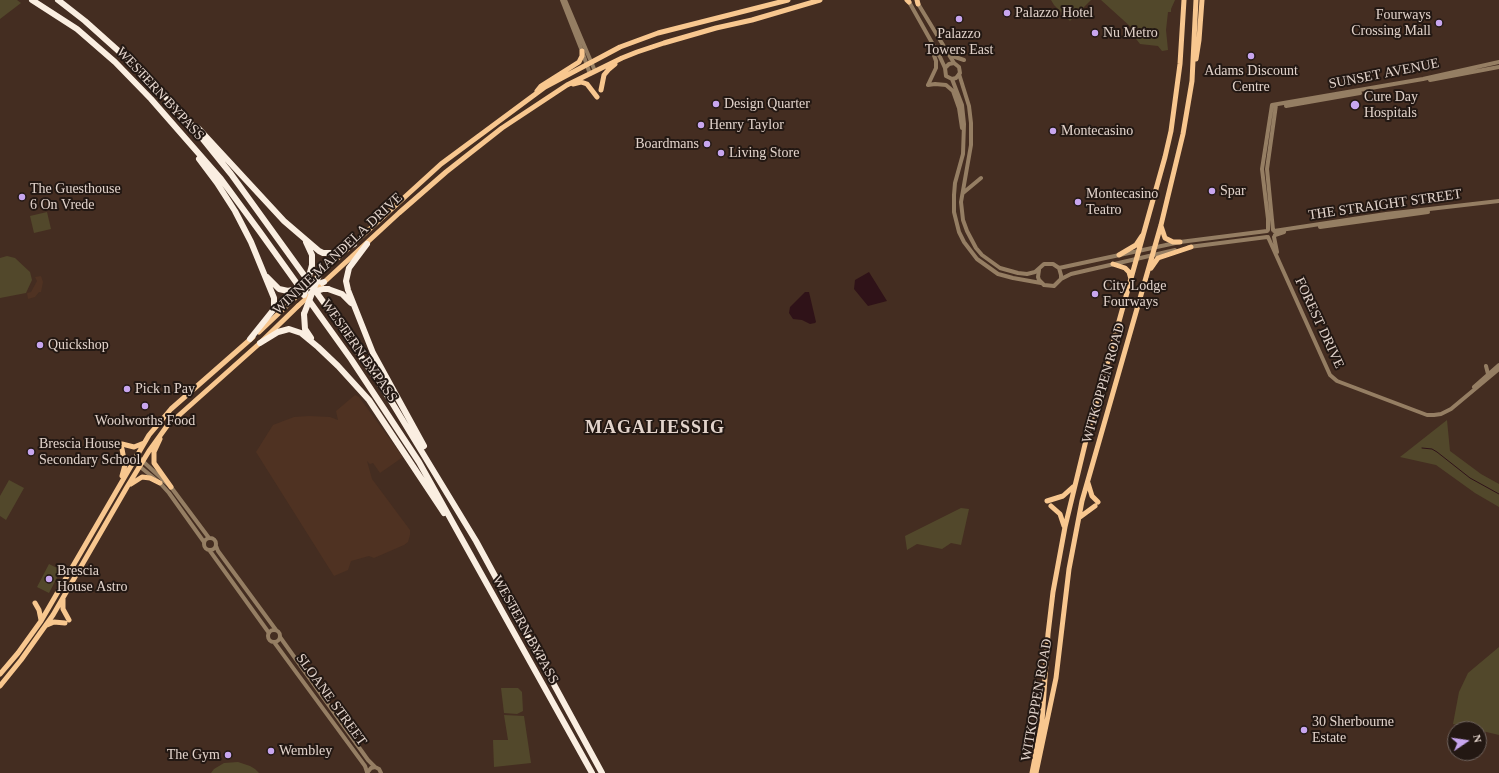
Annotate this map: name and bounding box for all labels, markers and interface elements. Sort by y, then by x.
place label: Palazzo Hotel [1015,5,1093,21]
place label: Fourways Crossing Mall [1351,7,1431,40]
marker: Palazzo Hotel [1002,8,1012,18]
marker: Palazzo Towers East [954,14,964,24]
marker: Fourways Crossing Mall [1434,18,1444,28]
place label: Nu Metro [1103,25,1158,41]
place label: Palazzo Towers East [925,26,993,58]
marker: Nu Metro [1090,28,1100,38]
street label: WESTERN BYPASS [113,44,207,144]
marker: Adams Discount Centre [1246,51,1256,61]
street label: SUNSET AVENUE [1327,55,1441,93]
place label: Adams Discount Centre [1204,63,1298,96]
place label: Cure Day Hospitals [1364,89,1418,122]
place label: Design Quarter [724,96,810,112]
marker: Design Quarter [711,99,721,109]
marker: Cure Day Hospitals [1349,99,1361,111]
place label: Henry Taylor [709,117,784,133]
marker: Henry Taylor [696,120,706,130]
place label: Montecasino [1061,123,1133,139]
marker: Montecasino [1048,126,1058,136]
place label: Boardmans [635,136,699,152]
marker: Boardmans [702,139,712,149]
place label: Living Store [729,145,799,161]
marker: Living Store [716,148,726,158]
place label: The Guesthouse 6 On Vrede [30,181,121,214]
place label: Spar [1220,183,1246,199]
place label: Montecasino Teatro [1086,186,1158,218]
marker: Spar [1207,186,1217,196]
street label: THE STRAIGHT STREET [1307,186,1463,224]
street label: WINNIE MANDELA DRIVE [270,190,406,318]
marker: The Guesthouse 6 On Vrede [17,192,27,202]
marker: Montecasino Teatro [1073,197,1083,207]
street label: FOREST DRIVE [1291,275,1347,371]
place label: City Lodge Fourways [1103,278,1166,310]
marker: City Lodge Fourways [1090,289,1100,299]
street label: WESTERN BYPASS [317,297,401,405]
street label: WITKOPPEN ROAD [1079,321,1129,445]
place label: Quickshop [48,337,109,353]
marker: Quickshop [35,340,45,350]
place label: Pick n Pay [135,381,195,397]
marker: Pick n Pay [122,384,132,394]
marker: Woolworths Food [140,401,150,411]
place label: Woolworths Food [95,413,195,429]
district label: MAGALIESSIG [585,417,725,439]
place label: Brescia House Secondary School [39,436,140,468]
marker: Brescia House Secondary School [26,447,36,457]
place label: Brescia House Astro [57,563,127,596]
street label: WESTERN BYPASS [488,573,562,687]
marker: Brescia House Astro [44,574,54,584]
street label: WITKOPPEN ROAD [1018,637,1056,763]
street label: SLOANE STREET [292,651,370,749]
place label: 30 Sherbourne Estate [1312,714,1394,746]
north arrow [1447,721,1487,761]
marker: 30 Sherbourne Estate [1299,725,1309,735]
text: N [1471,733,1484,744]
place label: Wembley [279,743,332,759]
marker: Wembley [266,746,276,756]
place label: The Gym [167,747,220,763]
marker: The Gym [223,750,233,760]

